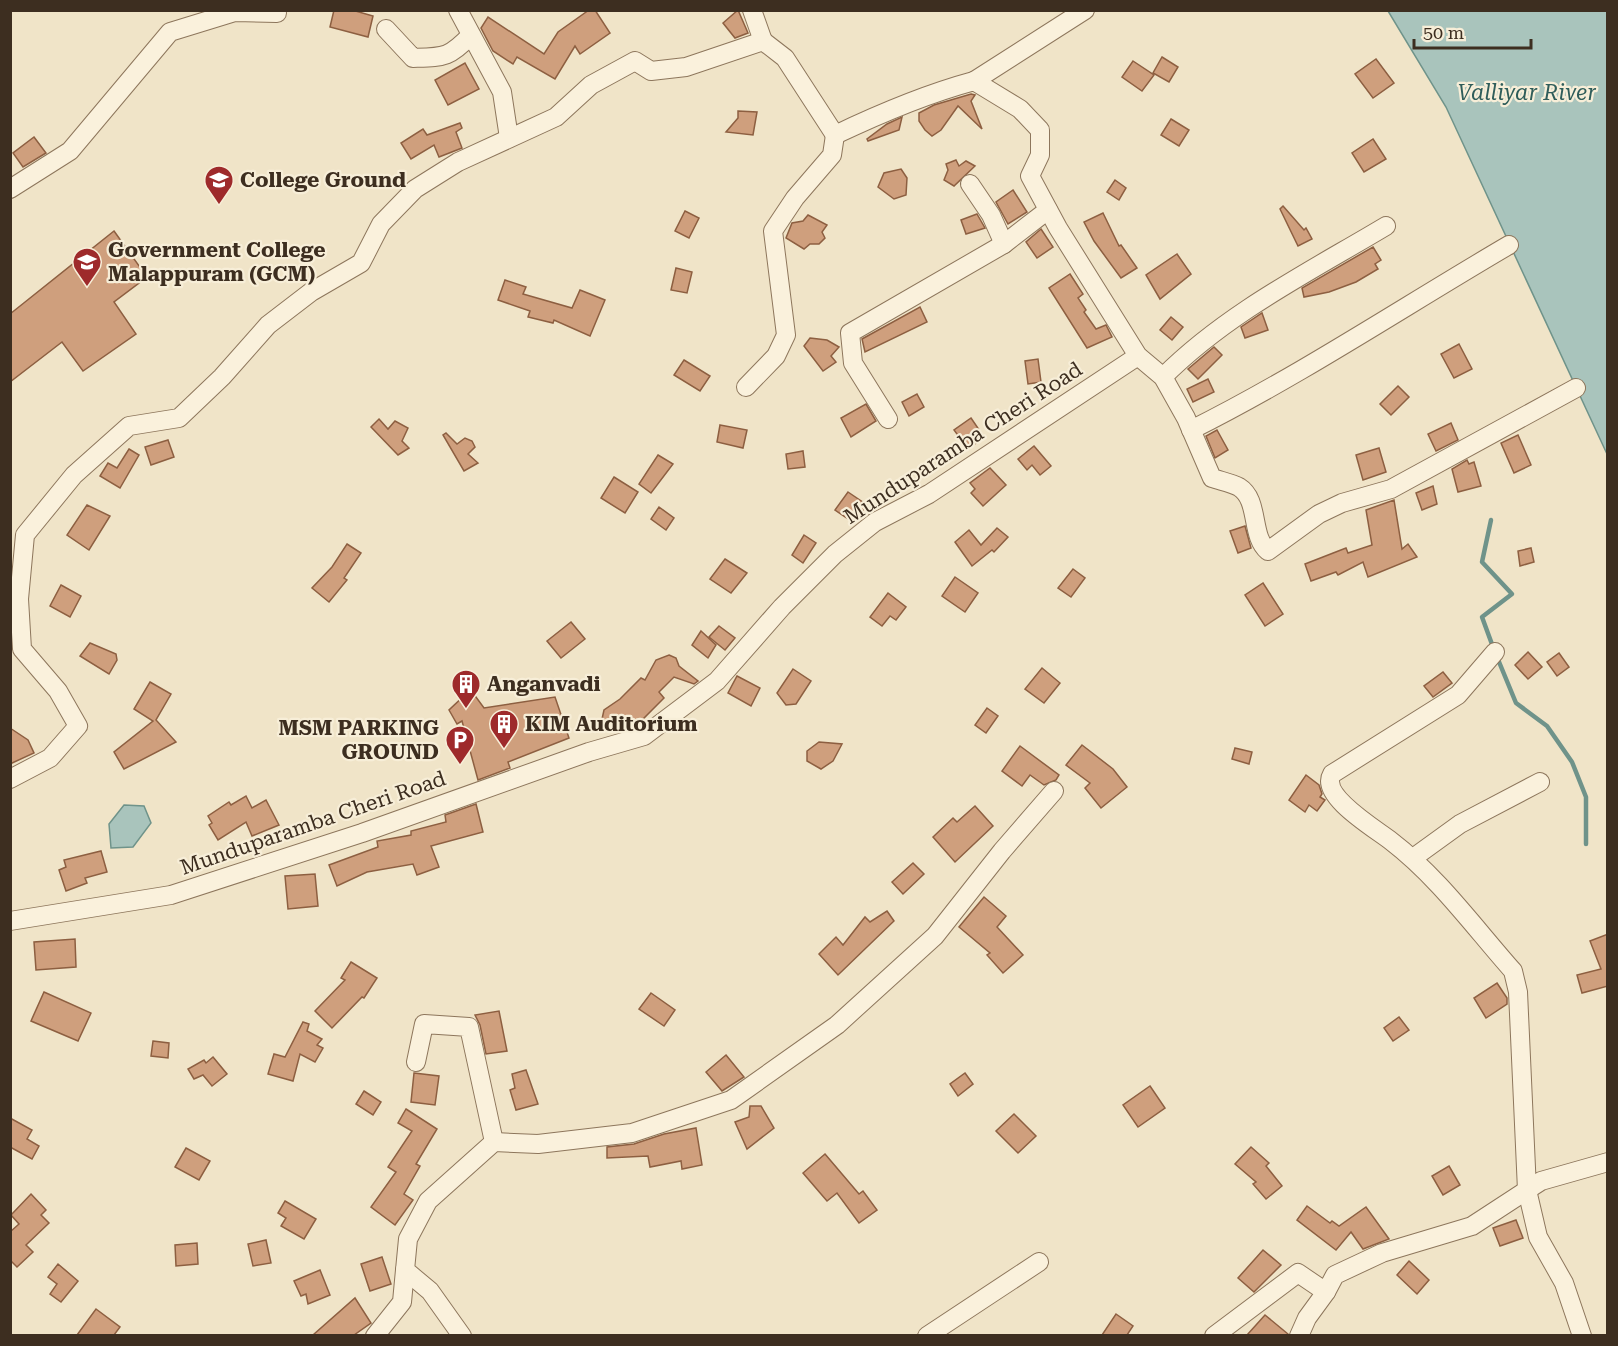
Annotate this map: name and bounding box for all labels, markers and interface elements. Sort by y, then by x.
scale bar [1414,12,1531,50]
text: 50 m [1423,22,1464,43]
water label: Valliyar River [1458,80,1596,105]
school or university icon: College Ground [203,164,235,206]
place label: College Ground [240,168,406,192]
place label: Government College Malappuram (GCM) [108,238,326,286]
school or university icon: Government College Malappuram (GCM) [71,246,103,288]
street label: Munduparamba Cheri Road [839,357,1087,529]
building icon: Anganvadi [450,668,482,710]
place label: Anganvadi [487,672,601,696]
building icon: KIM Auditorium [488,708,520,750]
place label: KIM Auditorium [525,712,698,736]
place label: MSM PARKING GROUND [278,716,439,764]
parking icon: MSM PARKING GROUND [444,724,476,766]
street label: Munduparamba Cheri Road [177,766,449,880]

